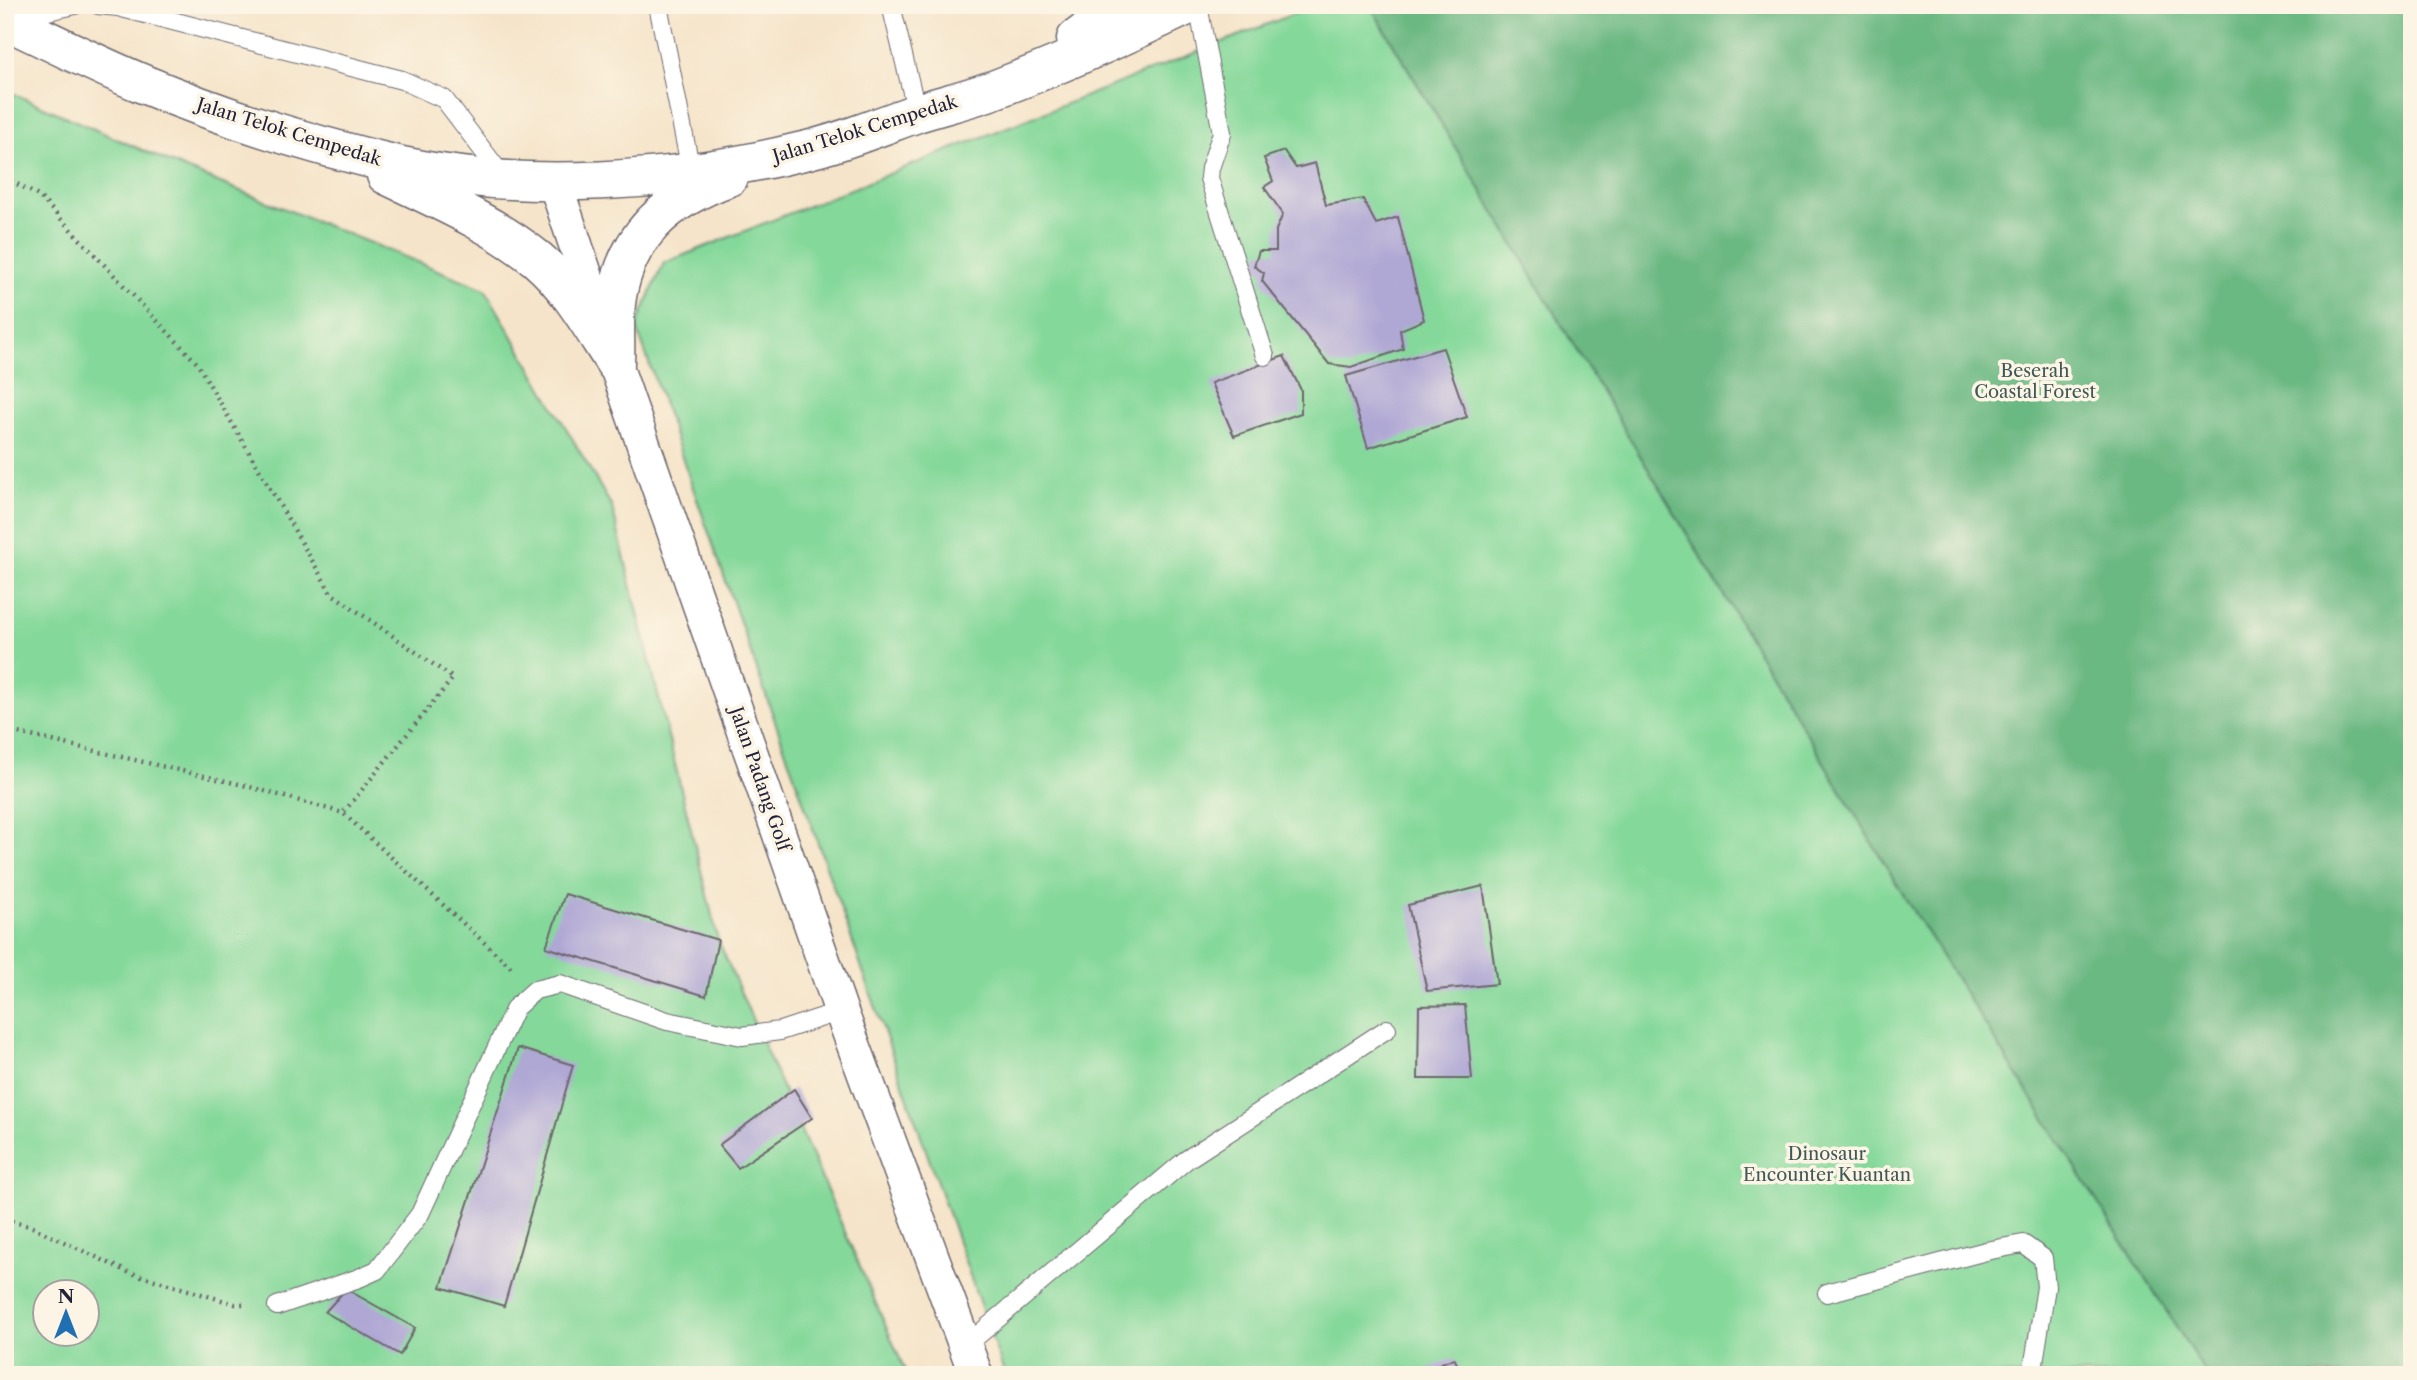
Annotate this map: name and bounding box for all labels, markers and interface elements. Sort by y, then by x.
street label: Jalan Telok Cempedak [767,90,961,168]
street label: Jalan Telok Cempedak [191,93,385,171]
park label: Beserah Coastal Forest [1974,360,2096,403]
street label: Jalan Padang Golf [724,701,796,856]
park label: Dinosaur Encounter Kuantan [1743,1143,1911,1186]
north arrow [32,1278,102,1348]
text: N [58,1285,74,1308]

